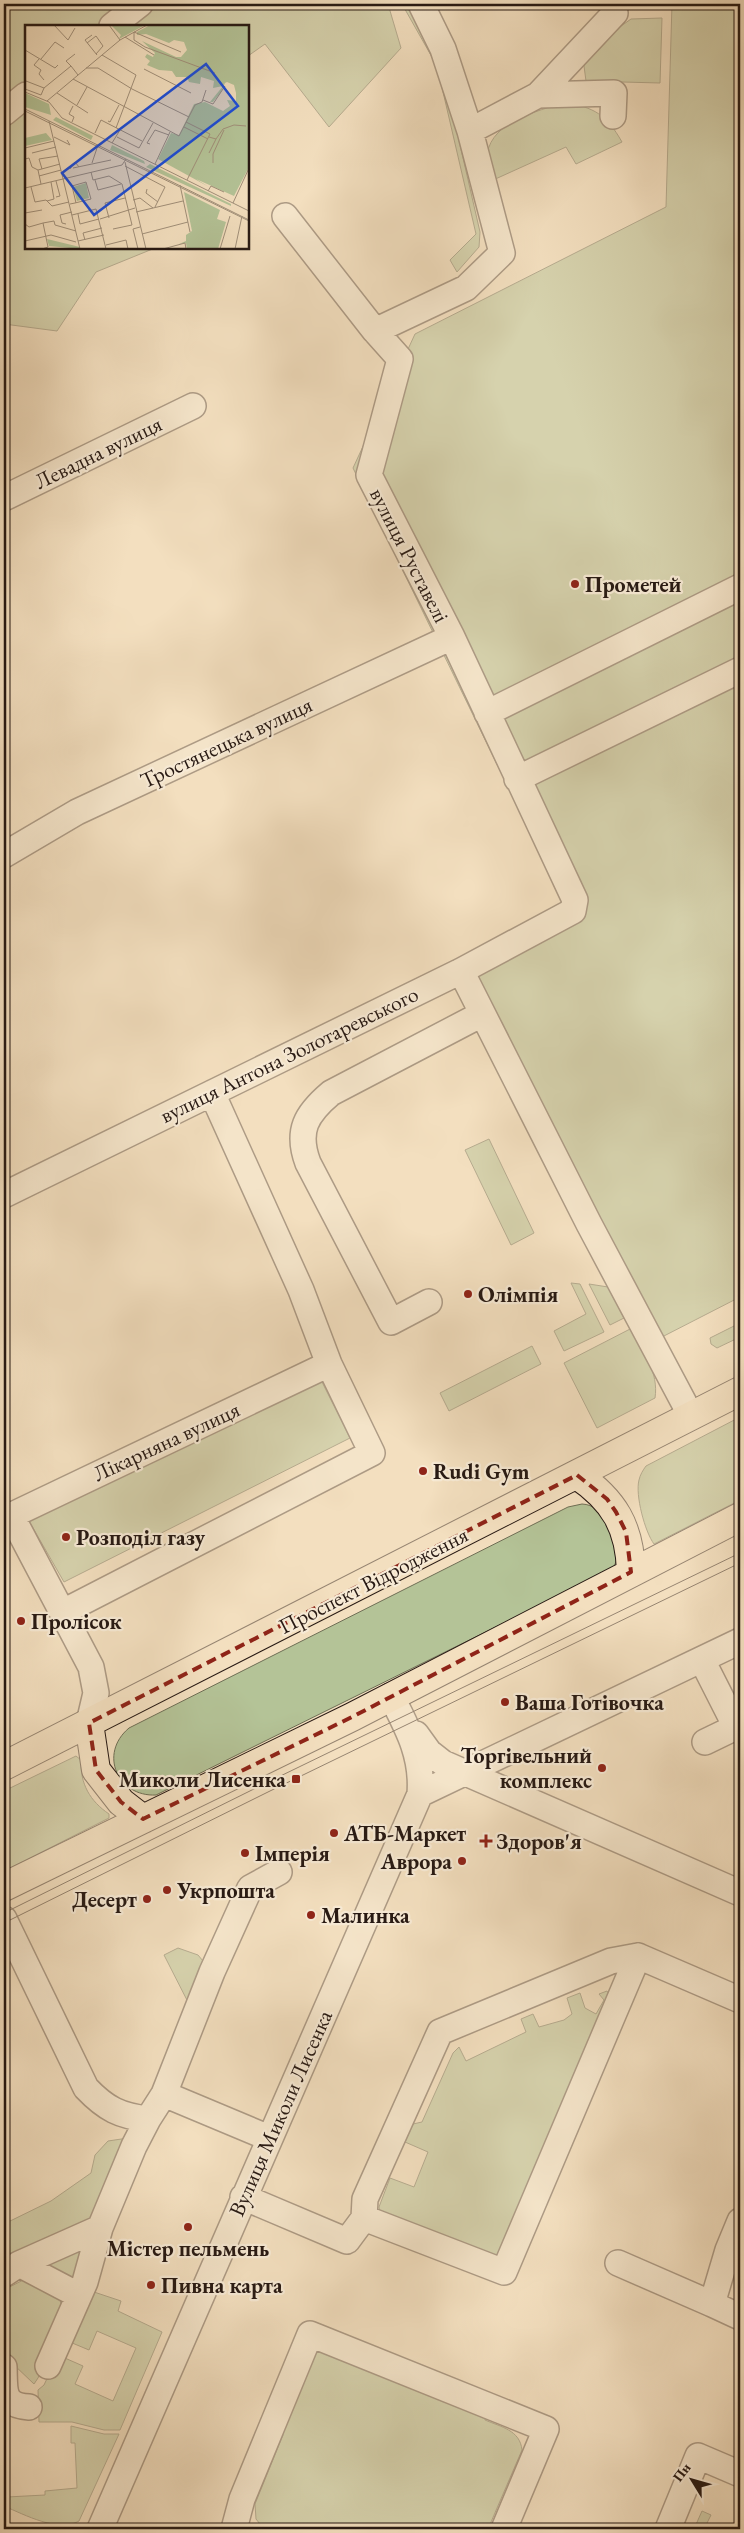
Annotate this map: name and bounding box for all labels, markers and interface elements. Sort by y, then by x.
inset map [25,25,249,249]
street label: Левадна вулиця [30,409,167,496]
street label: вулиця Руставелі [363,483,456,628]
place label: Прометей [585,570,682,599]
marker: Прометей [569,578,581,590]
street label: Тростянецька вулиця [135,690,317,795]
street label: вулиця Антона Золотаревського [155,979,423,1130]
place label: Олімпія [478,1280,559,1309]
marker: Олімпія [462,1288,474,1300]
street label: Лікарняна вулиця [88,1395,244,1488]
place label: Rudi Gym [433,1457,530,1486]
marker: Rudi Gym [417,1465,429,1477]
street label: Проспект Відродження [273,1520,473,1641]
place label: Розподіл газу [76,1523,205,1552]
marker: Розподіл газу [60,1531,72,1543]
place label: Пролісок [31,1607,123,1636]
marker: Пролісок [15,1615,27,1627]
place label: Ваша Готівочка [515,1688,664,1717]
marker: Ваша Готівочка [499,1696,511,1708]
place label: Торгівельний комплекс [460,1741,592,1795]
marker: Торгівельний комплекс [596,1762,608,1774]
place label: Миколи Лисенка [119,1765,286,1794]
marker: Миколи Лисенка [290,1773,302,1785]
place label: АТБ-Маркет [343,1819,466,1848]
marker: АТБ-Маркет [328,1827,340,1839]
place label: Здоров'я [496,1827,582,1856]
marker: Здоров'я [480,1835,492,1847]
place label: Імперія [255,1839,330,1868]
marker: Імперія [239,1847,251,1859]
place label: Аврора [380,1847,452,1876]
marker: Аврора [456,1855,468,1867]
place label: Укрпошта [176,1876,275,1905]
marker: Укрпошта [161,1884,173,1896]
place label: Десерт [72,1885,137,1914]
marker: Десерт [141,1893,153,1905]
place label: Малинка [321,1901,410,1930]
marker: Малинка [305,1909,317,1921]
street label: Вулиця Миколи Лисенка [222,2005,339,2221]
marker: Містер пельмень [182,2221,194,2233]
place label: Містер пельмень [107,2234,269,2263]
place label: Пивна карта [161,2271,283,2300]
marker: Пивна карта [145,2279,157,2291]
north arrow [666,2456,716,2506]
text: Пн [669,2459,695,2485]

